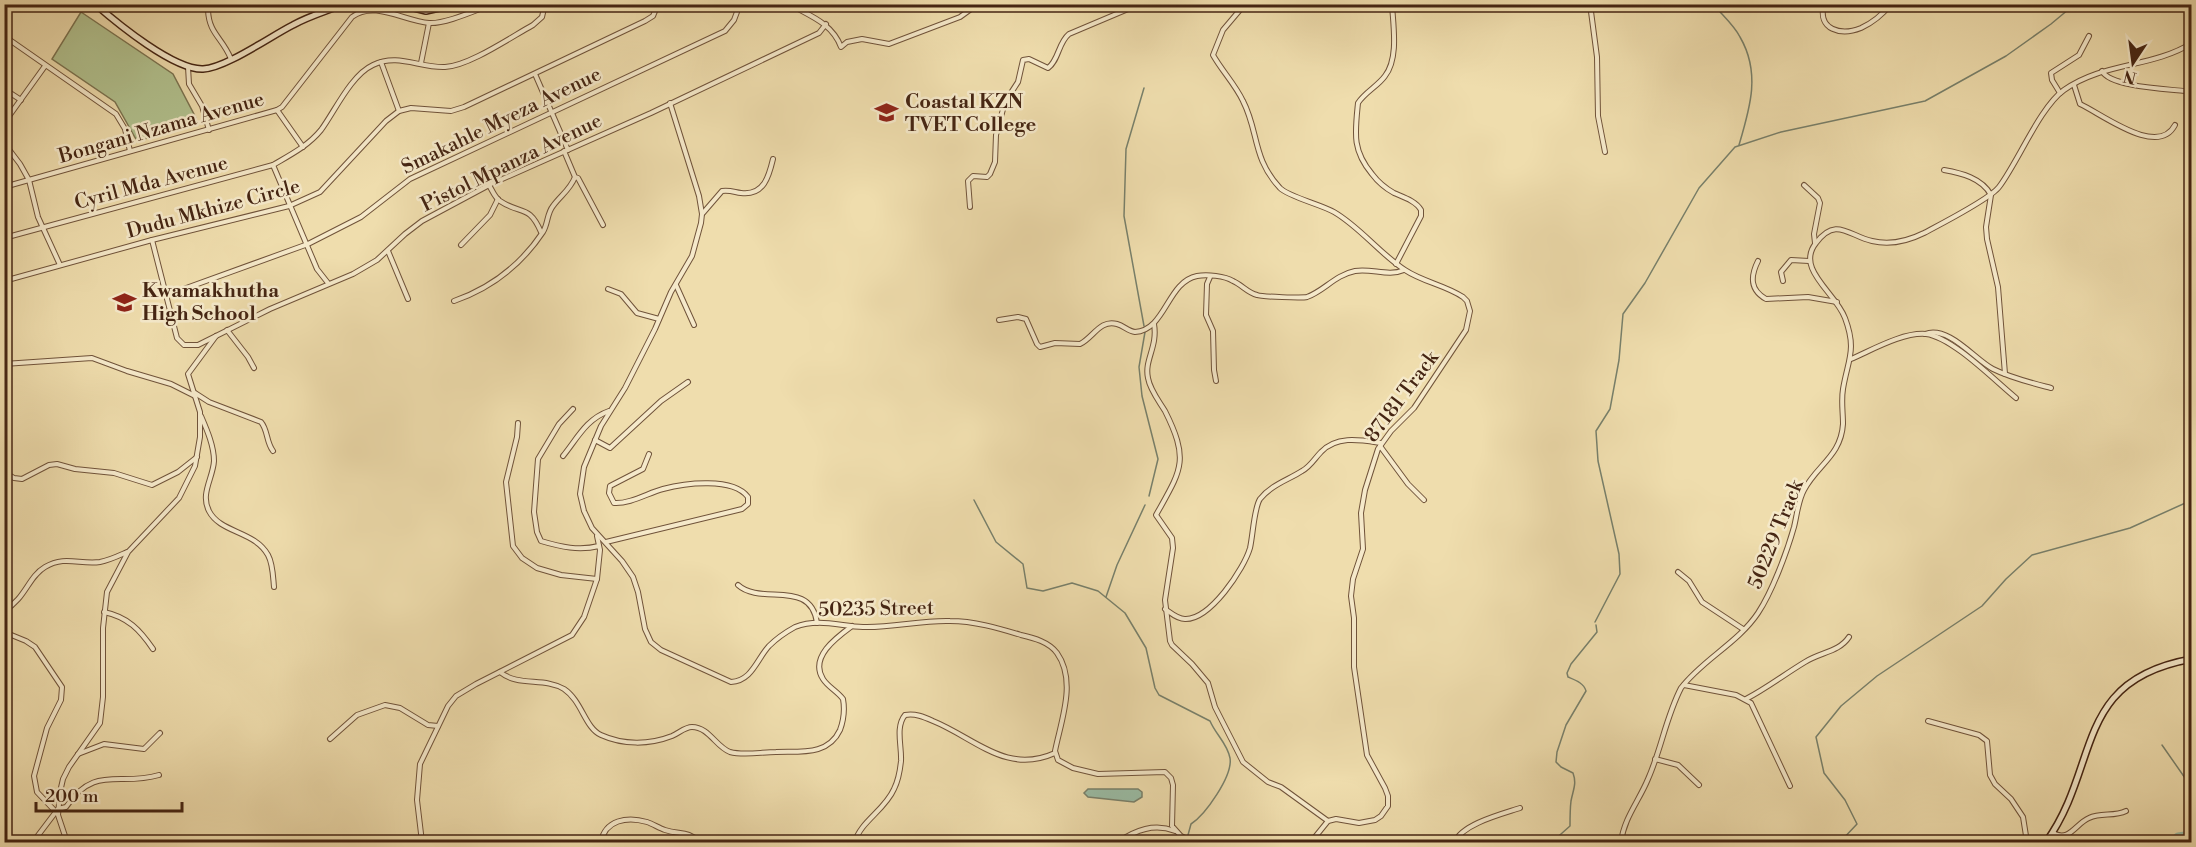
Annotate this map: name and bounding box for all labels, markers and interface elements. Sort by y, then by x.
north arrow [2103,33,2163,93]
street label: Smakahle Myeza Avenue [398,62,606,181]
text: N [2121,65,2138,88]
street label: Bongani Nzama Avenue [55,87,267,170]
place label: Coastal KZN TVET College [905,90,1037,138]
school or university icon: Coastal KZN TVET College [874,100,900,126]
street label: Pistol Mpanza Avenue [417,109,606,218]
street label: Cyril Mda Avenue [72,151,231,216]
street label: Dudu Mkhize Circle [124,174,303,245]
place label: Kwamakhutha High School [142,279,279,327]
school or university icon: Kwamakhutha High School [111,289,137,315]
street label: 87181 Track [1360,345,1446,448]
street label: 50229 Track [1743,475,1810,593]
street label: 50235 Street [818,596,934,623]
scale bar [36,775,182,813]
text: 200 m [45,785,99,808]

